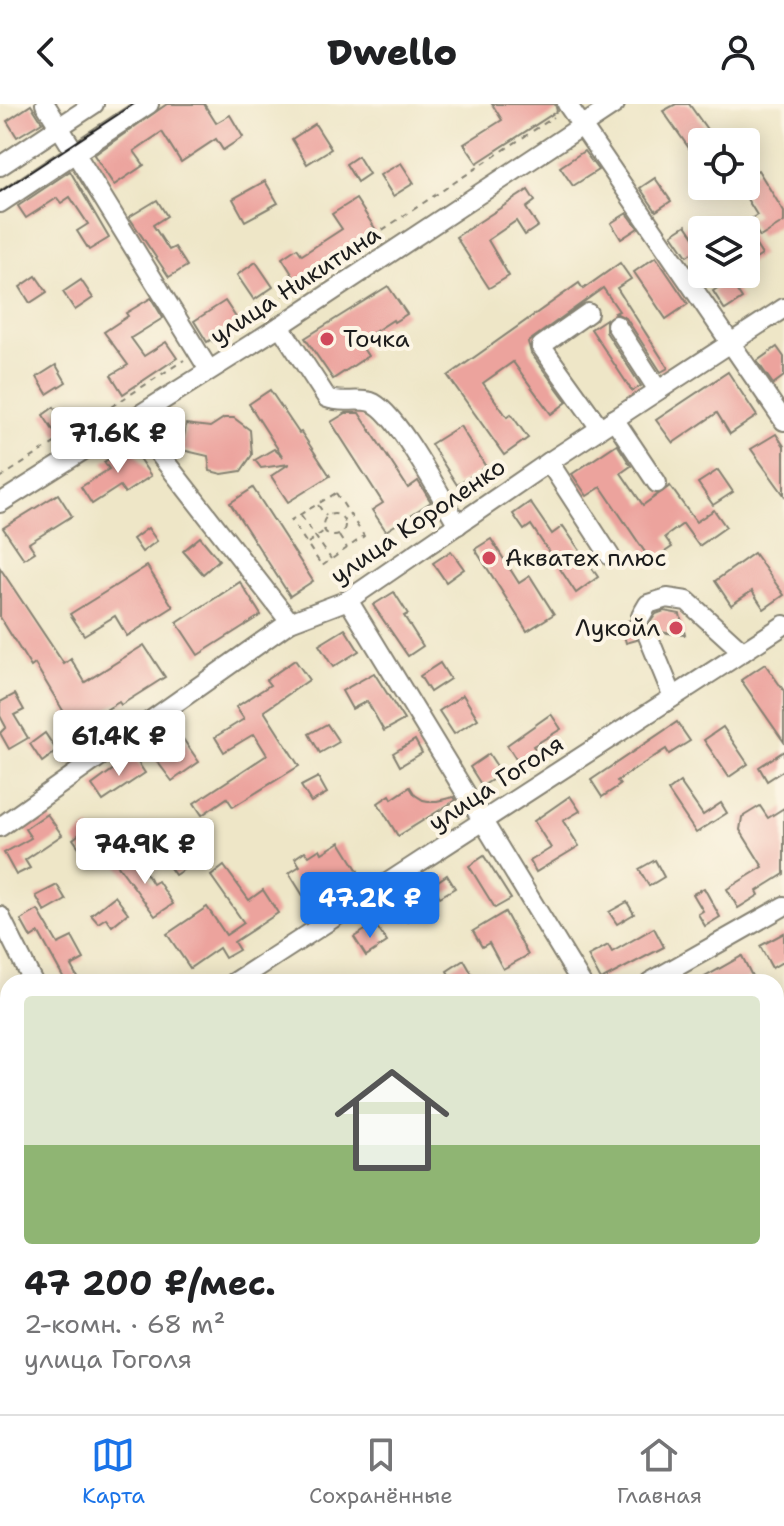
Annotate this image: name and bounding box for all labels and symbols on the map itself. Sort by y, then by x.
street label: улица Никитина [204,218,386,352]
place label: Точка [343,323,410,355]
marker: Точка [318,330,336,348]
pin: 71.6K ₽ [44,407,192,475]
street label: улица Короленко [324,450,512,592]
place label: Акватех плюс [505,542,667,574]
marker: Акватех плюс [480,549,498,567]
place label: Лукойл [575,612,660,644]
marker: Лукойл [667,619,685,637]
pin: 61.4K ₽ [45,710,193,778]
street label: улица Гоголя [422,727,570,839]
pin: 74.9K ₽ [71,818,219,886]
pin: 47.2K ₽ [296,872,444,940]

